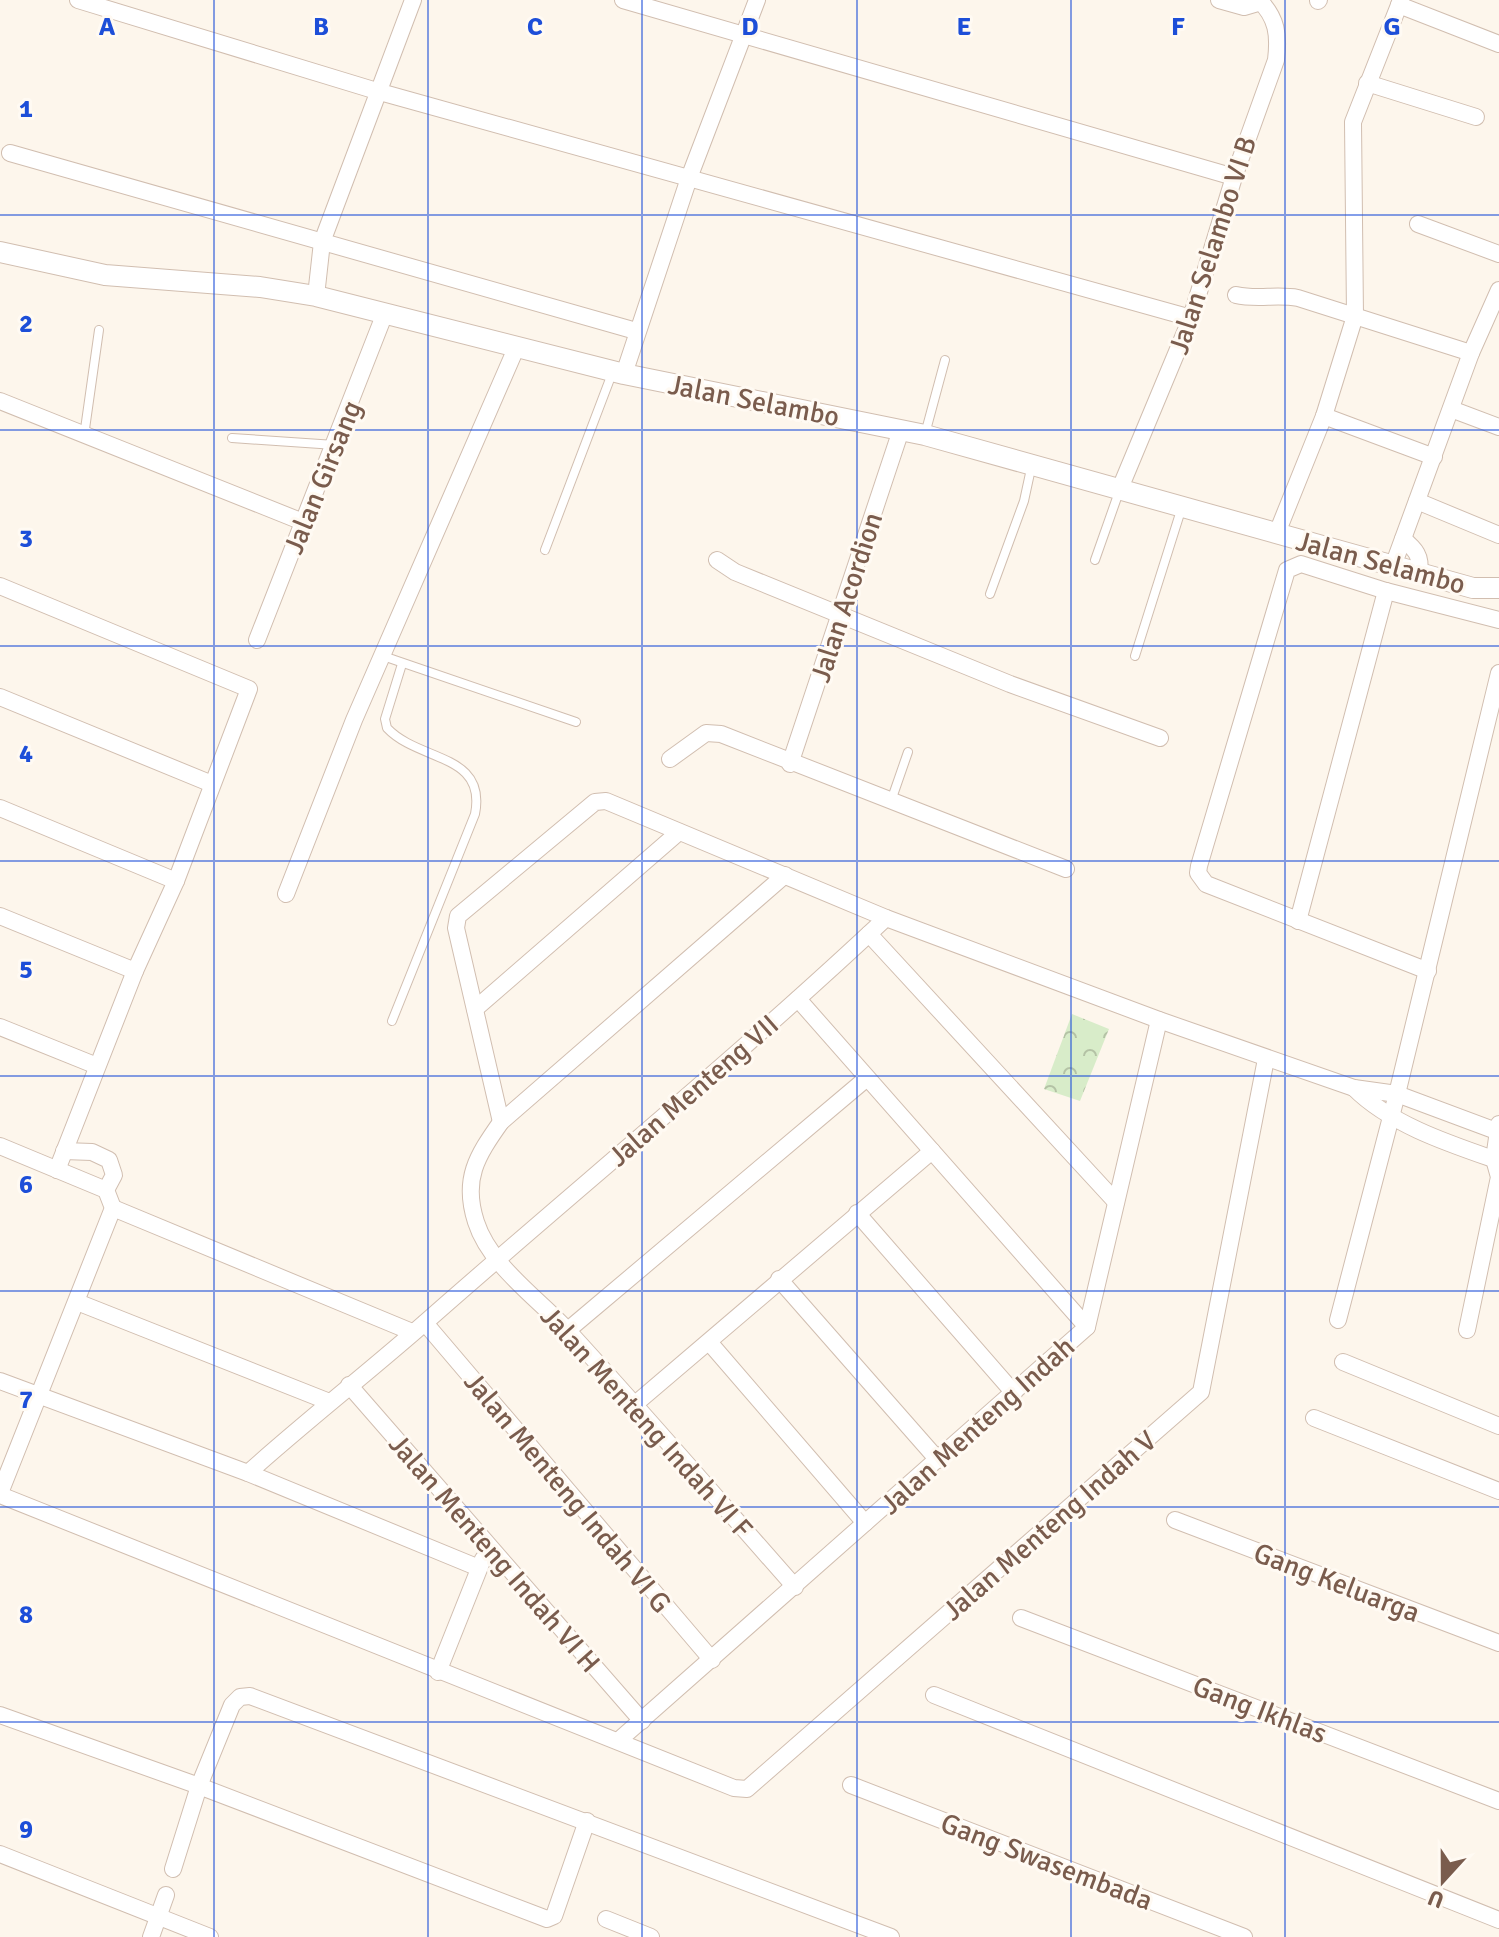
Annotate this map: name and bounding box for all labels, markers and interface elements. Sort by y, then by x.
text: A [99,11,116,43]
text: B [313,11,329,43]
text: C [527,11,543,43]
text: D [741,11,759,43]
text: E [957,11,971,43]
text: F [1171,11,1185,43]
text: G [1383,11,1401,43]
text: 1 [19,93,33,125]
street label: Jalan Selambo VI B [1162,132,1264,359]
text: 2 [19,308,33,340]
street label: Jalan Selambo [665,368,842,434]
street label: Jalan Girsang [277,396,369,559]
street label: Jalan Acordion [803,508,890,687]
text: 3 [19,523,33,555]
street label: Jalan Selambo [1293,524,1469,602]
text: 4 [19,738,33,770]
text: 5 [19,954,33,986]
street label: Jalan Menteng VII [602,1008,786,1174]
text: 6 [19,1169,33,1201]
street label: Jalan Menteng Indah VI F [533,1300,759,1546]
street label: Jalan Menteng Indah [874,1330,1082,1522]
street label: Jalan Menteng Indah VI G [457,1365,678,1620]
text: 7 [19,1384,33,1416]
street label: Jalan Menteng Indah V [936,1424,1163,1628]
street label: Jalan Menteng Indah VI H [381,1427,607,1680]
street label: Gang Keluarga [1249,1536,1424,1630]
text: 8 [19,1599,33,1631]
street label: Gang Ikhlas [1188,1669,1331,1751]
street label: Gang Swasembada [936,1806,1157,1918]
text: 9 [19,1814,33,1846]
north arrow [1403,1841,1483,1921]
text: U [1424,1884,1448,1914]

